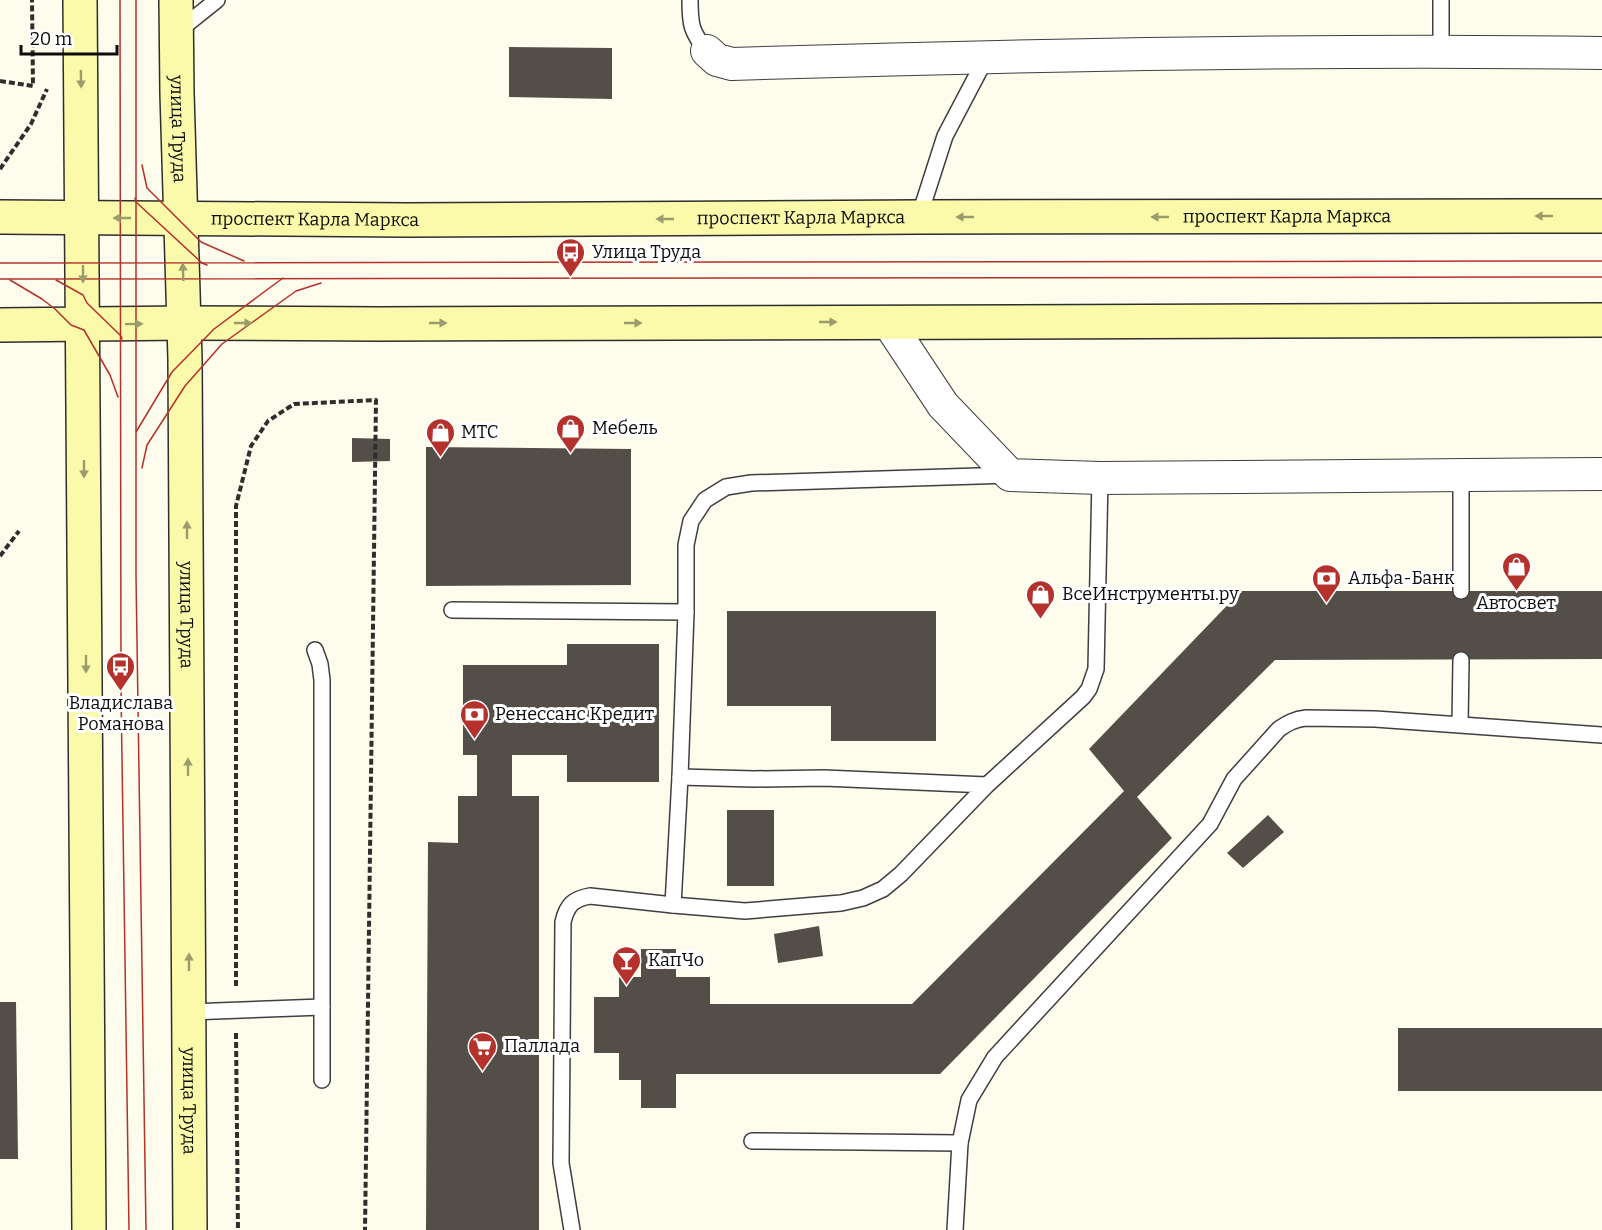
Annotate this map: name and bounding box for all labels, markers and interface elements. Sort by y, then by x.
scale bar [21,18,117,56]
text: 20 m [30,28,72,50]
one-way arrow [77,70,86,89]
street label: улица Труда [166,74,191,183]
street label: проспект Карла Маркса [1183,205,1391,228]
street label: проспект Карла Маркса [697,206,905,229]
street label: проспект Карла Маркса [211,208,419,231]
one-way arrow [1534,211,1553,221]
one-way arrow [955,212,974,222]
one-way arrow [1150,212,1169,222]
one-way arrow [113,213,132,223]
one-way arrow [655,214,674,224]
bus stop icon: Улица Труда [555,236,587,278]
place label: Улица Труда [592,241,701,263]
one-way arrow [178,262,187,281]
one-way arrow [78,265,88,284]
one-way arrow [819,317,838,327]
one-way arrow [234,318,253,328]
one-way arrow [429,318,448,328]
one-way arrow [624,318,643,328]
one-way arrow [124,319,143,329]
shop icon: Мебель [555,412,587,454]
shop icon: МТС [424,416,456,458]
place label: Мебель [592,417,658,439]
place label: МТС [461,421,498,443]
one-way arrow [80,460,89,479]
one-way arrow [182,520,192,539]
shop icon: Автосвет [1500,550,1532,592]
street label: улица Труда [175,560,198,669]
bank icon: Альфа-Банк [1311,562,1343,604]
place label: Альфа-Банк [1348,567,1455,589]
shop icon: ВсеИнструменты.ру [1025,578,1057,620]
place label: ВсеИнструменты.ру [1062,583,1239,605]
place label: Автосвет [1476,592,1556,614]
bus stop icon: Владислава Романова [105,650,137,692]
one-way arrow [81,655,91,674]
place label: Владислава Романова [69,692,173,735]
bank icon: Ренессанс Кредит [458,698,490,740]
place label: Ренессанс Кредит [495,703,654,725]
one-way arrow [183,757,193,776]
bar icon: КапЧо [611,944,643,986]
place label: КапЧо [648,949,704,971]
one-way arrow [184,952,194,971]
supermarket icon: Паллада [467,1030,499,1072]
place label: Паллада [504,1035,580,1057]
street label: улица Труда [178,1046,201,1155]

